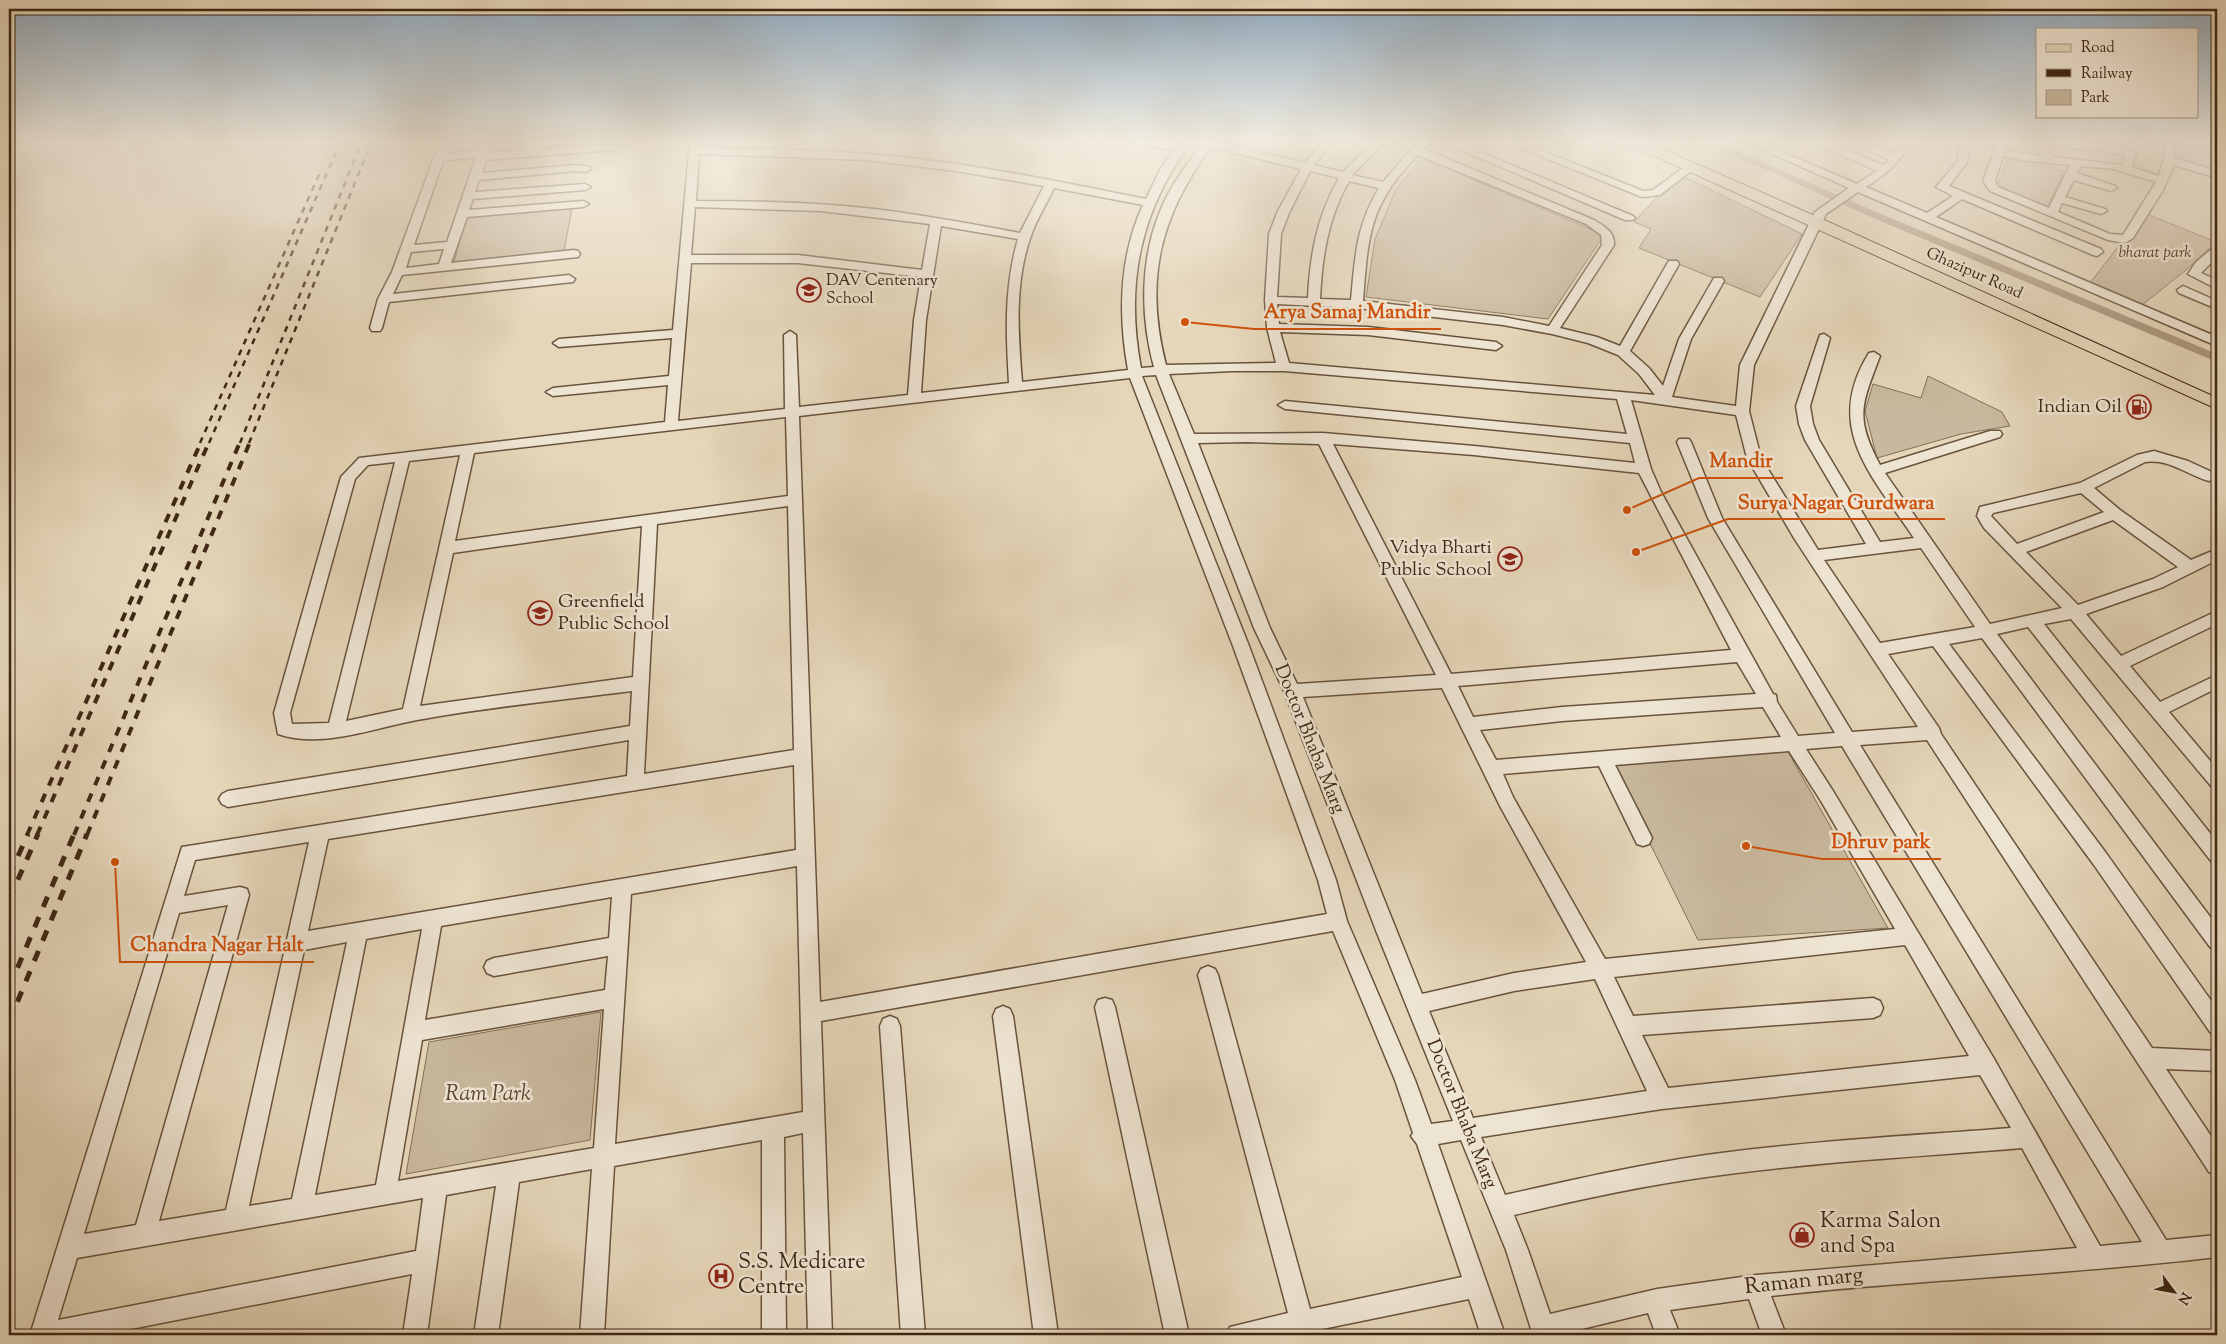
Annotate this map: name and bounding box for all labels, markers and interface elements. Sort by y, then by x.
legend [2036,28,2198,118]
text: Road [2081,38,2115,59]
text: Railway [2081,64,2133,85]
text: Park [2081,88,2110,109]
street label: Ghazipur Road [1922,242,2026,306]
park label: bharat park [2119,242,2192,265]
place label: DAV Centenary School [826,270,938,311]
school or university icon: DAV Centenary School [796,277,822,303]
callout: Arya Samaj Mandir [1254,294,1441,329]
text: Arya Samaj Mandir [1264,299,1431,328]
place label: Indian Oil [2038,394,2122,421]
fuel station icon: Indian Oil [2126,394,2152,420]
callout: Mandir [1699,443,1783,478]
text: Mandir [1709,448,1773,477]
callout: Surya Nagar Gurdwara [1728,484,1945,519]
text: Surya Nagar Gurdwara [1738,490,1935,519]
place label: Vidya Bharti Public School [1380,535,1492,584]
school or university icon: Vidya Bharti Public School [1497,546,1523,572]
place label: Greenfield Public School [558,589,670,638]
school or university icon: Greenfield Public School [527,600,553,626]
street label: Doctor Bhaba Marg [1267,660,1351,818]
callout: Dhruv park [1822,824,1941,859]
text: Dhruv park [1831,829,1931,858]
callout: Chandra Nagar Halt [120,927,314,962]
text: Chandra Nagar Halt [130,932,304,961]
street label: Doctor Bhaba Marg [1419,1035,1503,1193]
park label: Ram Park [445,1079,531,1111]
place label: Karma Salon and Spa [1820,1206,1941,1263]
shop icon: Karma Salon and Spa [1789,1222,1815,1248]
place label: S.S. Medicare Centre [738,1247,865,1304]
street label: Raman marg [1743,1260,1865,1304]
hospital icon: S.S. Medicare Centre [708,1263,734,1289]
north arrow [2148,1266,2198,1316]
text: N [2172,1288,2195,1308]

